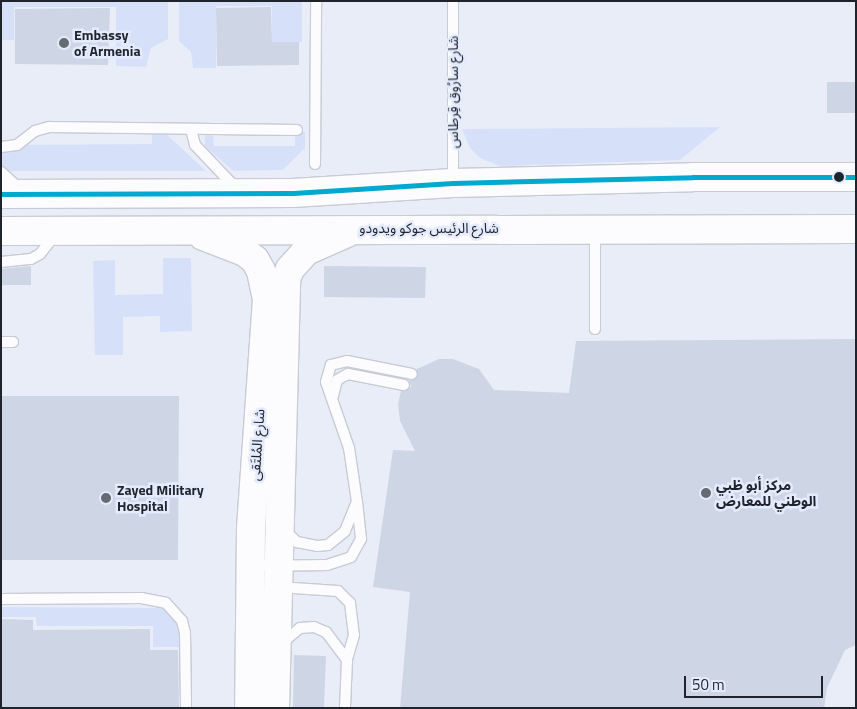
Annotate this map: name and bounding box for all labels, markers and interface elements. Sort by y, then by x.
place label: Embassy of Armenia [74,27,141,59]
street label: شارع سارُوق قِرطاس [445,36,461,148]
marker: Embassy of Armenia [58,37,70,49]
unlabelled marker [834,172,844,182]
street label: شارع الرئيس جوكو ويدودو [359,220,499,236]
street label: شارع المُلتَقى [246,408,268,482]
place label: مركز أبو ظبي الوطني للمعارض [716,477,816,510]
place label: Zayed Military Hospital [117,482,204,514]
marker: مركز أبو ظبي الوطني للمعارض [700,487,712,499]
marker: Zayed Military Hospital [99,491,113,505]
scale bar [687,666,826,698]
text: 50 m [692,673,725,696]

